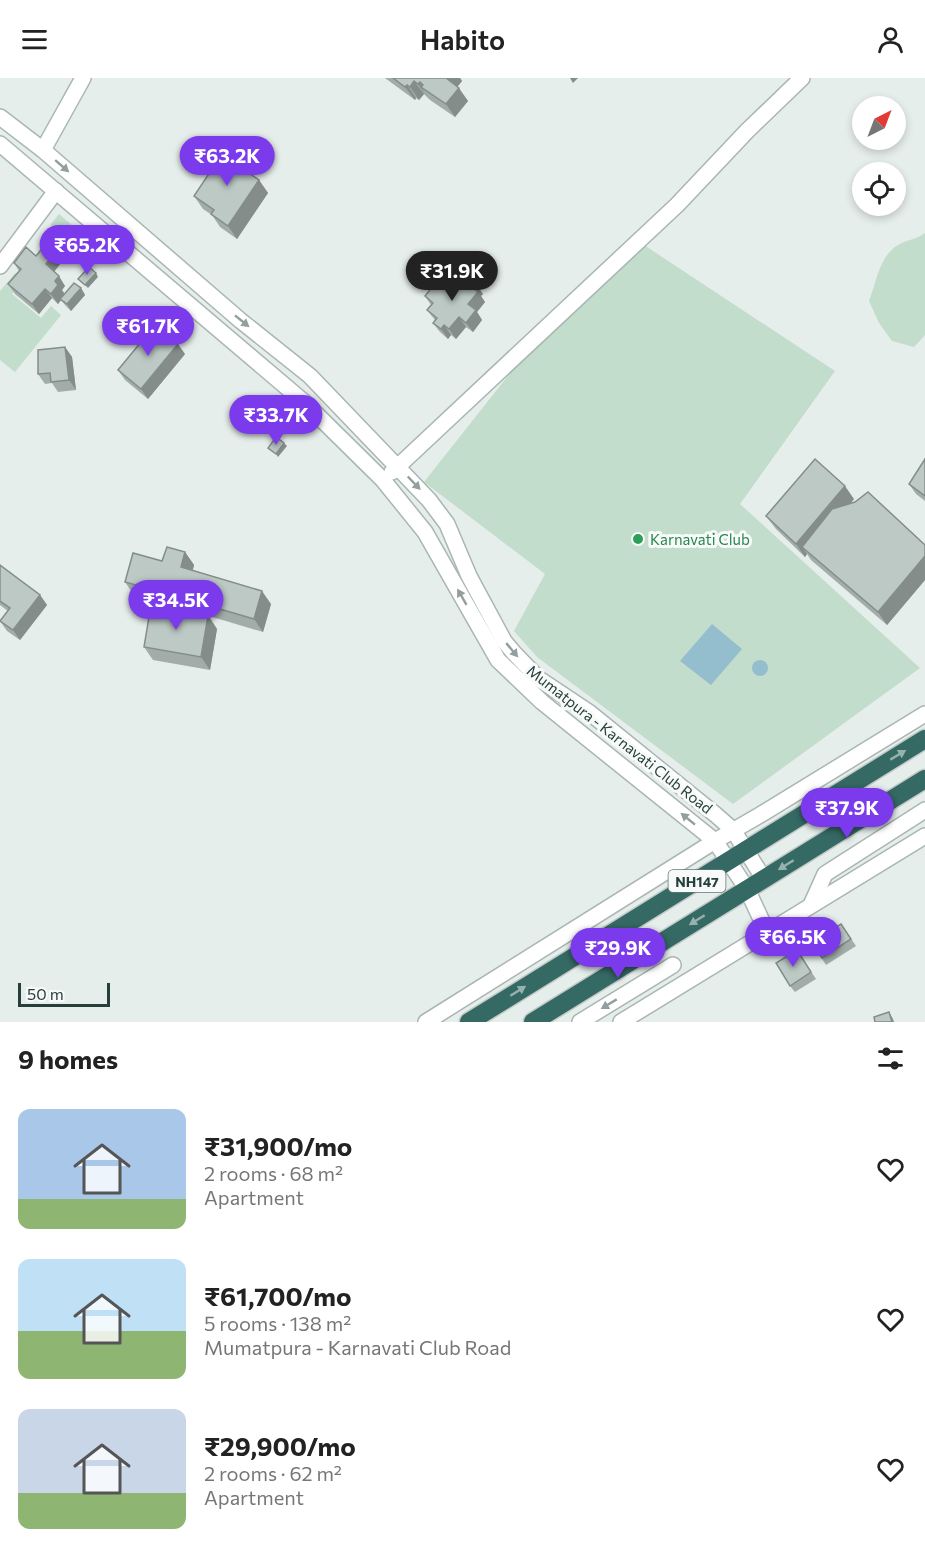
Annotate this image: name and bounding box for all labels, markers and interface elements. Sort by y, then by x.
icon: menu [18,23,51,56]
text: Habito [420,23,505,56]
icon: person [874,23,907,56]
north arrow [852,96,906,150]
map controls [852,96,906,216]
pin: ₹63.2K [178,136,276,187]
text: ₹63.2K [194,143,260,167]
one-way arrow [54,160,70,173]
button: locate [852,162,906,216]
pin: ₹65.2K [38,225,136,276]
text: ₹65.2K [54,232,120,256]
pin: ₹31.9K [403,251,501,302]
text: ₹31.9K [420,258,484,282]
pin: ₹61.7K [99,306,197,357]
text: ₹61.7K [116,313,180,337]
one-way arrow [234,314,250,327]
pin: ₹33.7K [227,395,325,446]
text: ₹33.7K [243,402,309,426]
one-way arrow [407,476,421,491]
place label: Karnavati Club [650,530,750,548]
marker: Karnavati Club [631,532,645,546]
pin: ₹34.5K [127,580,225,631]
text: ₹34.5K [142,587,210,611]
one-way arrow [457,588,467,605]
one-way arrow [505,642,518,657]
street label: Mumatpura - Karnavati Club Road [524,661,716,817]
one-way arrow [890,750,906,761]
pin: ₹37.9K [798,788,896,839]
text: ₹37.9K [815,795,879,819]
one-way arrow [680,813,696,826]
one-way arrow [778,860,794,871]
road number: NH147 [668,870,726,892]
one-way arrow [689,915,706,926]
pin: ₹66.5K [744,917,842,968]
text: ₹66.5K [759,924,827,948]
pin: ₹29.9K [569,928,667,979]
text: ₹29.9K [584,935,652,959]
scale bar [18,980,110,1007]
text: 50 m [27,984,64,1003]
one-way arrow [510,986,527,997]
one-way arrow [601,999,617,1010]
icon: filters [874,1042,907,1075]
text: 9 homes [18,1043,118,1074]
text: ₹31,900/mo [204,1130,352,1161]
icon: home [66,1133,138,1205]
icon: heart [874,1153,907,1186]
text: 2 rooms · 68 m² [204,1161,343,1185]
text: Apartment [204,1185,304,1209]
text: ₹61,700/mo [204,1280,351,1311]
icon: home [66,1283,138,1355]
icon: heart [874,1303,907,1336]
text: 5 rooms · 138 m² [204,1311,351,1335]
text: Mumatpura - Karnavati Club Road [204,1335,511,1359]
text: ₹29,900/mo [204,1430,356,1461]
icon: home [66,1433,138,1505]
icon: heart [874,1453,907,1486]
text: 2 rooms · 62 m² [204,1461,342,1485]
text: Apartment [204,1485,304,1509]

